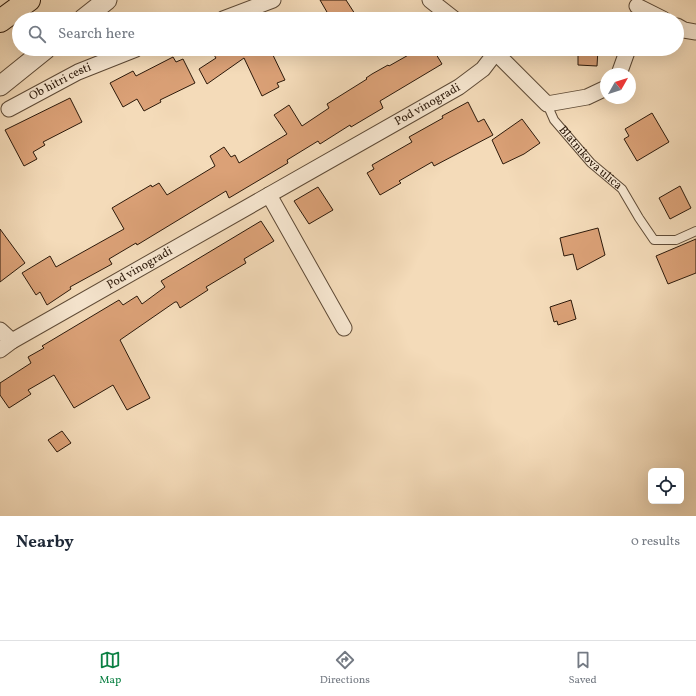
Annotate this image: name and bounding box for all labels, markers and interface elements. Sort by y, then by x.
search box [12,12,684,56]
icon: search [26,23,48,45]
text: Search here [58,24,135,45]
street label: Ob hitri cesti [26,59,94,105]
north arrow [600,68,636,104]
street label: Pod vinogradi [392,80,464,130]
street label: Blatnikova ulica [555,123,625,194]
street label: Pod vinogradi [104,243,176,293]
map controls [648,468,684,504]
button: locate [648,468,684,504]
text: Nearby [16,531,74,554]
text: 0 results [631,533,680,551]
tab: Map [99,649,121,688]
tab: Directions [320,649,370,688]
tab: Saved [568,649,597,688]

